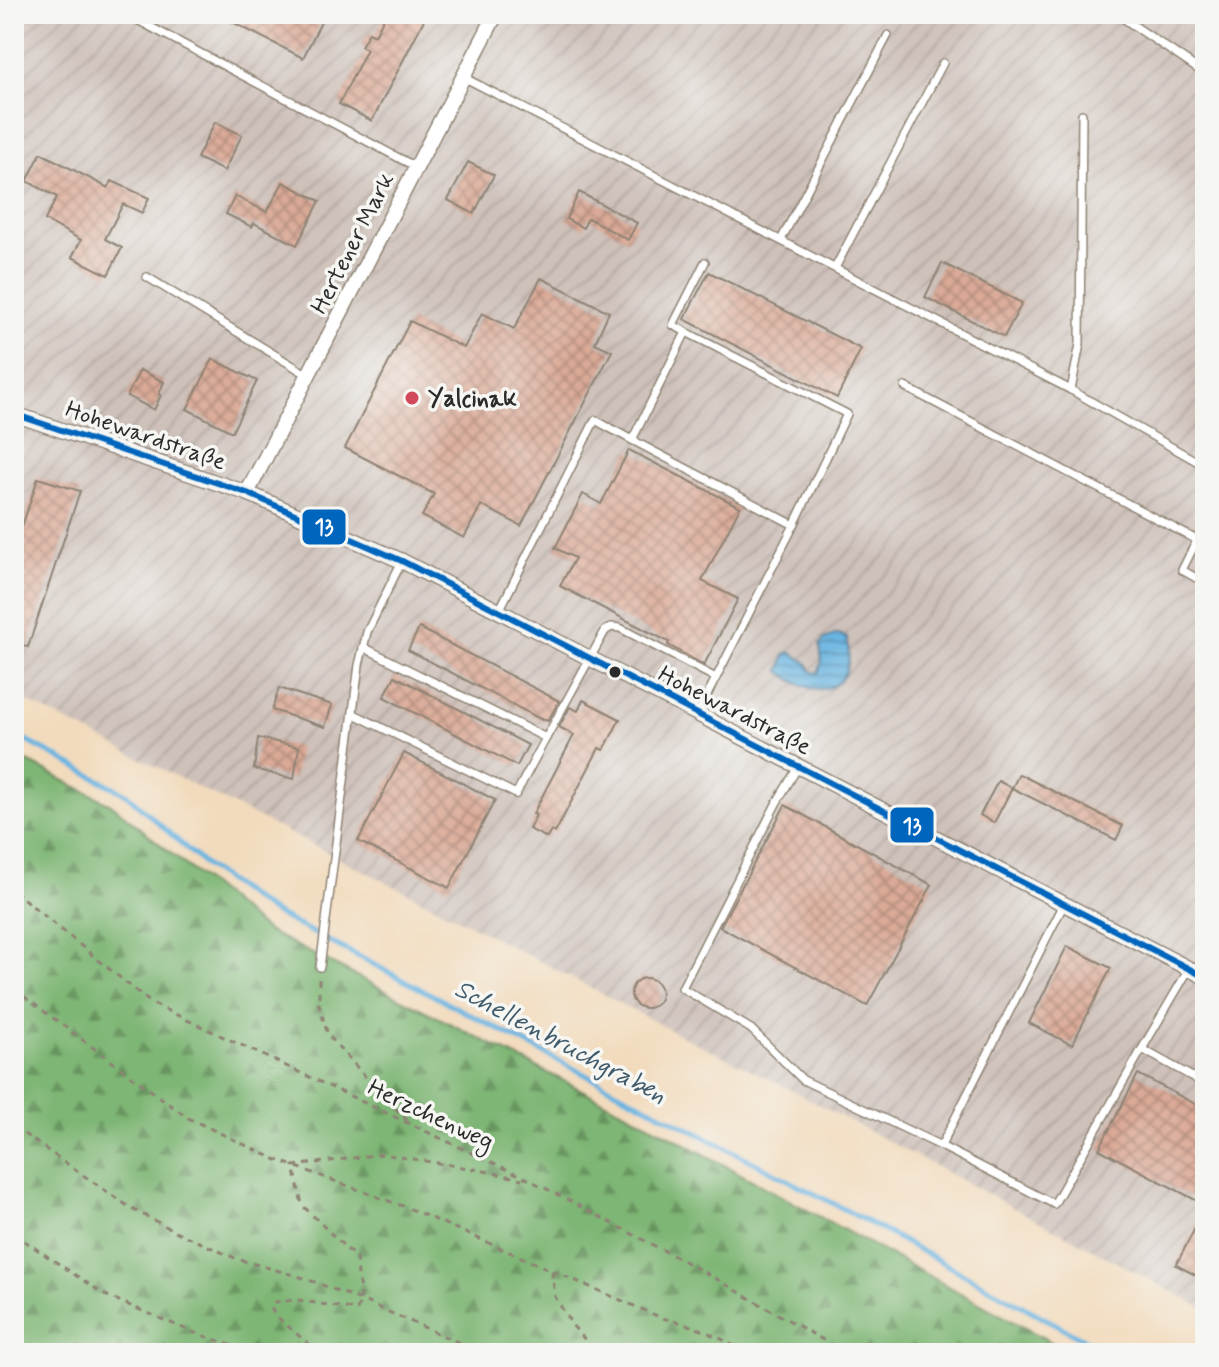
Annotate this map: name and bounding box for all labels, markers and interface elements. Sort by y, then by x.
street label: Hertener Mark [304,168,402,320]
place label: Yalcinak [428,384,517,415]
marker: Yalcinak [403,389,421,407]
street label: Hohewardstraße [61,394,230,478]
line badge: 13 [301,508,347,546]
text: 13 [314,514,334,542]
street label: Hohewardstraße [653,659,816,763]
unlabelled marker [607,664,623,680]
line badge: 13 [889,806,935,844]
text: 13 [902,813,922,841]
water label: Schellenbruchgraben [448,973,672,1113]
street label: Herzchenweg [362,1073,498,1160]

